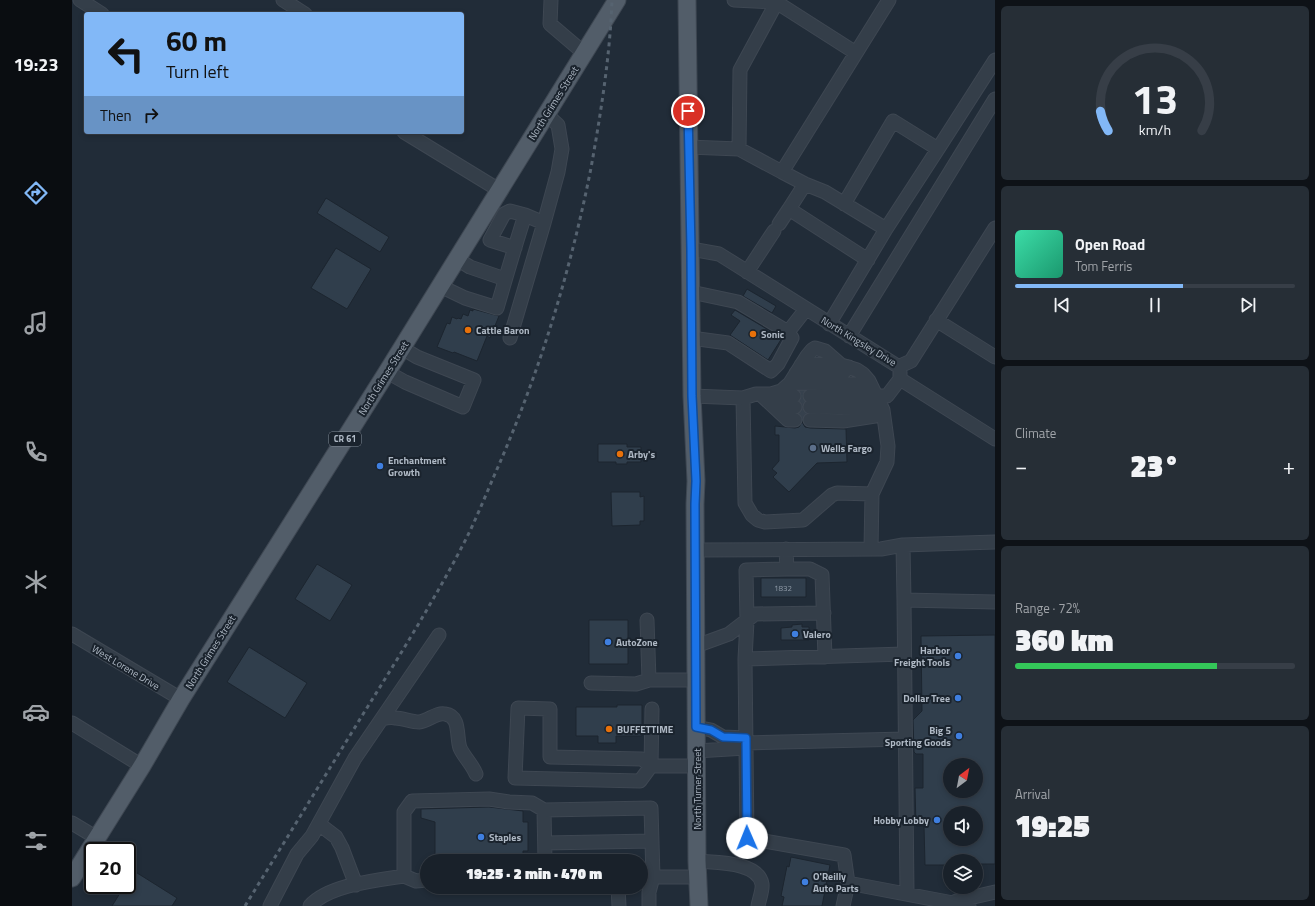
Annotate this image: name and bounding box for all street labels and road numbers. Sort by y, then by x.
street label: North Grimes Street [525,63,582,143]
street label: North Kingsley Drive [818,313,899,370]
street label: North Grimes Street [355,338,412,418]
road number: CR 61 [329,432,361,446]
street label: North Grimes Street [182,612,239,692]
street label: West Lorene Drive [89,641,163,694]
street label: North Turner Street [690,748,705,830]

